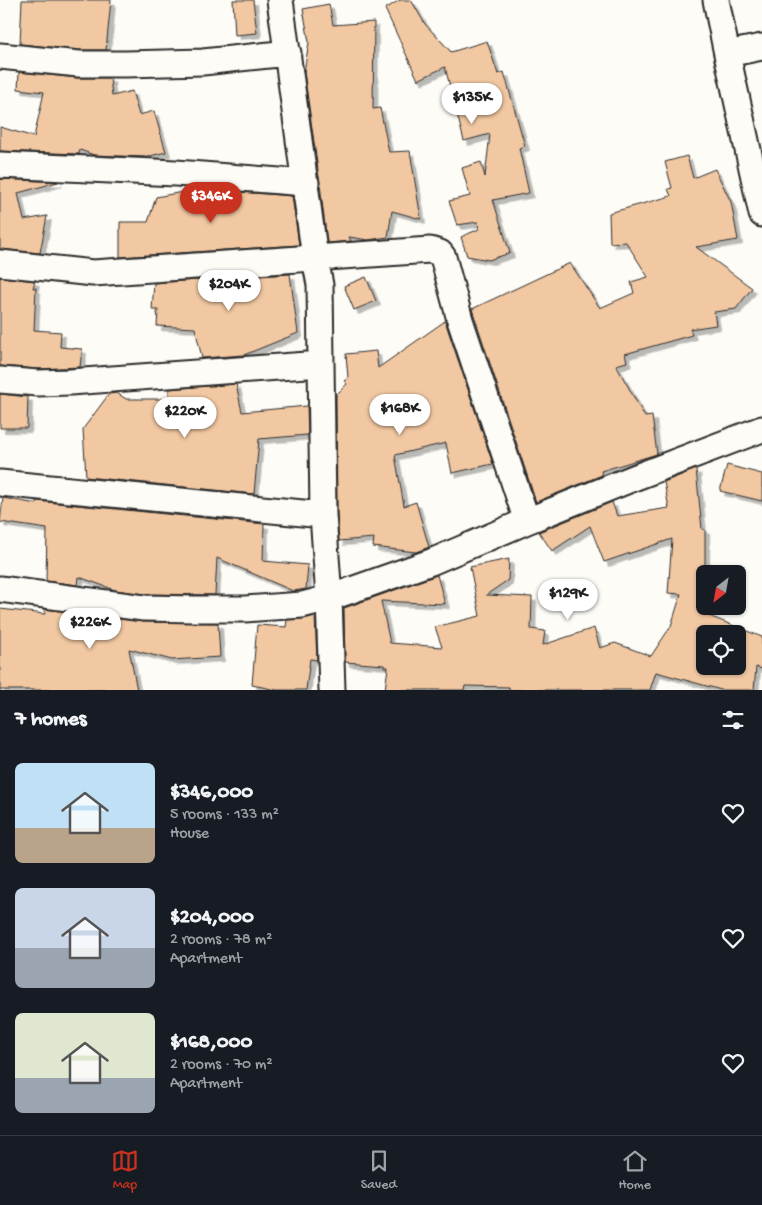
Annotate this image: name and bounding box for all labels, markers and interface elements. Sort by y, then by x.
pin: $135K [437,82,507,125]
text: $135K [452,89,492,108]
pin: $346K [176,182,246,224]
text: $346K [191,188,231,207]
pin: $204K [194,270,264,312]
text: $204K [209,276,249,295]
pin: $168K [365,394,435,436]
pin: $220K [150,396,220,439]
text: $168K [380,400,420,419]
text: $220K [165,403,205,422]
north arrow [696,565,746,615]
map controls [696,565,746,675]
pin: $129K [533,578,603,621]
text: $129K [549,585,587,604]
pin: $226K [55,608,125,650]
text: $226K [70,614,110,633]
button: locate [696,625,746,675]
icon: filters [719,706,747,734]
text: 7 homes [15,708,87,733]
text: $346,000 [170,781,253,806]
icon: home [55,783,115,843]
icon: heart [719,799,747,827]
text: 5 rooms · 133 m² [170,806,279,825]
text: House [170,825,209,844]
text: $204,000 [170,906,254,931]
icon: home [55,908,115,968]
icon: heart [719,924,747,952]
text: 2 rooms · 78 m² [170,931,272,950]
text: Apartment [170,950,242,969]
text: $168,000 [170,1031,252,1056]
icon: home [55,1033,115,1093]
icon: heart [719,1049,747,1077]
text: 2 rooms · 70 m² [170,1056,273,1075]
text: Apartment [170,1075,242,1094]
tab: Map [111,1147,139,1194]
tab: Saved [361,1147,397,1194]
tab: Home [619,1147,651,1194]

